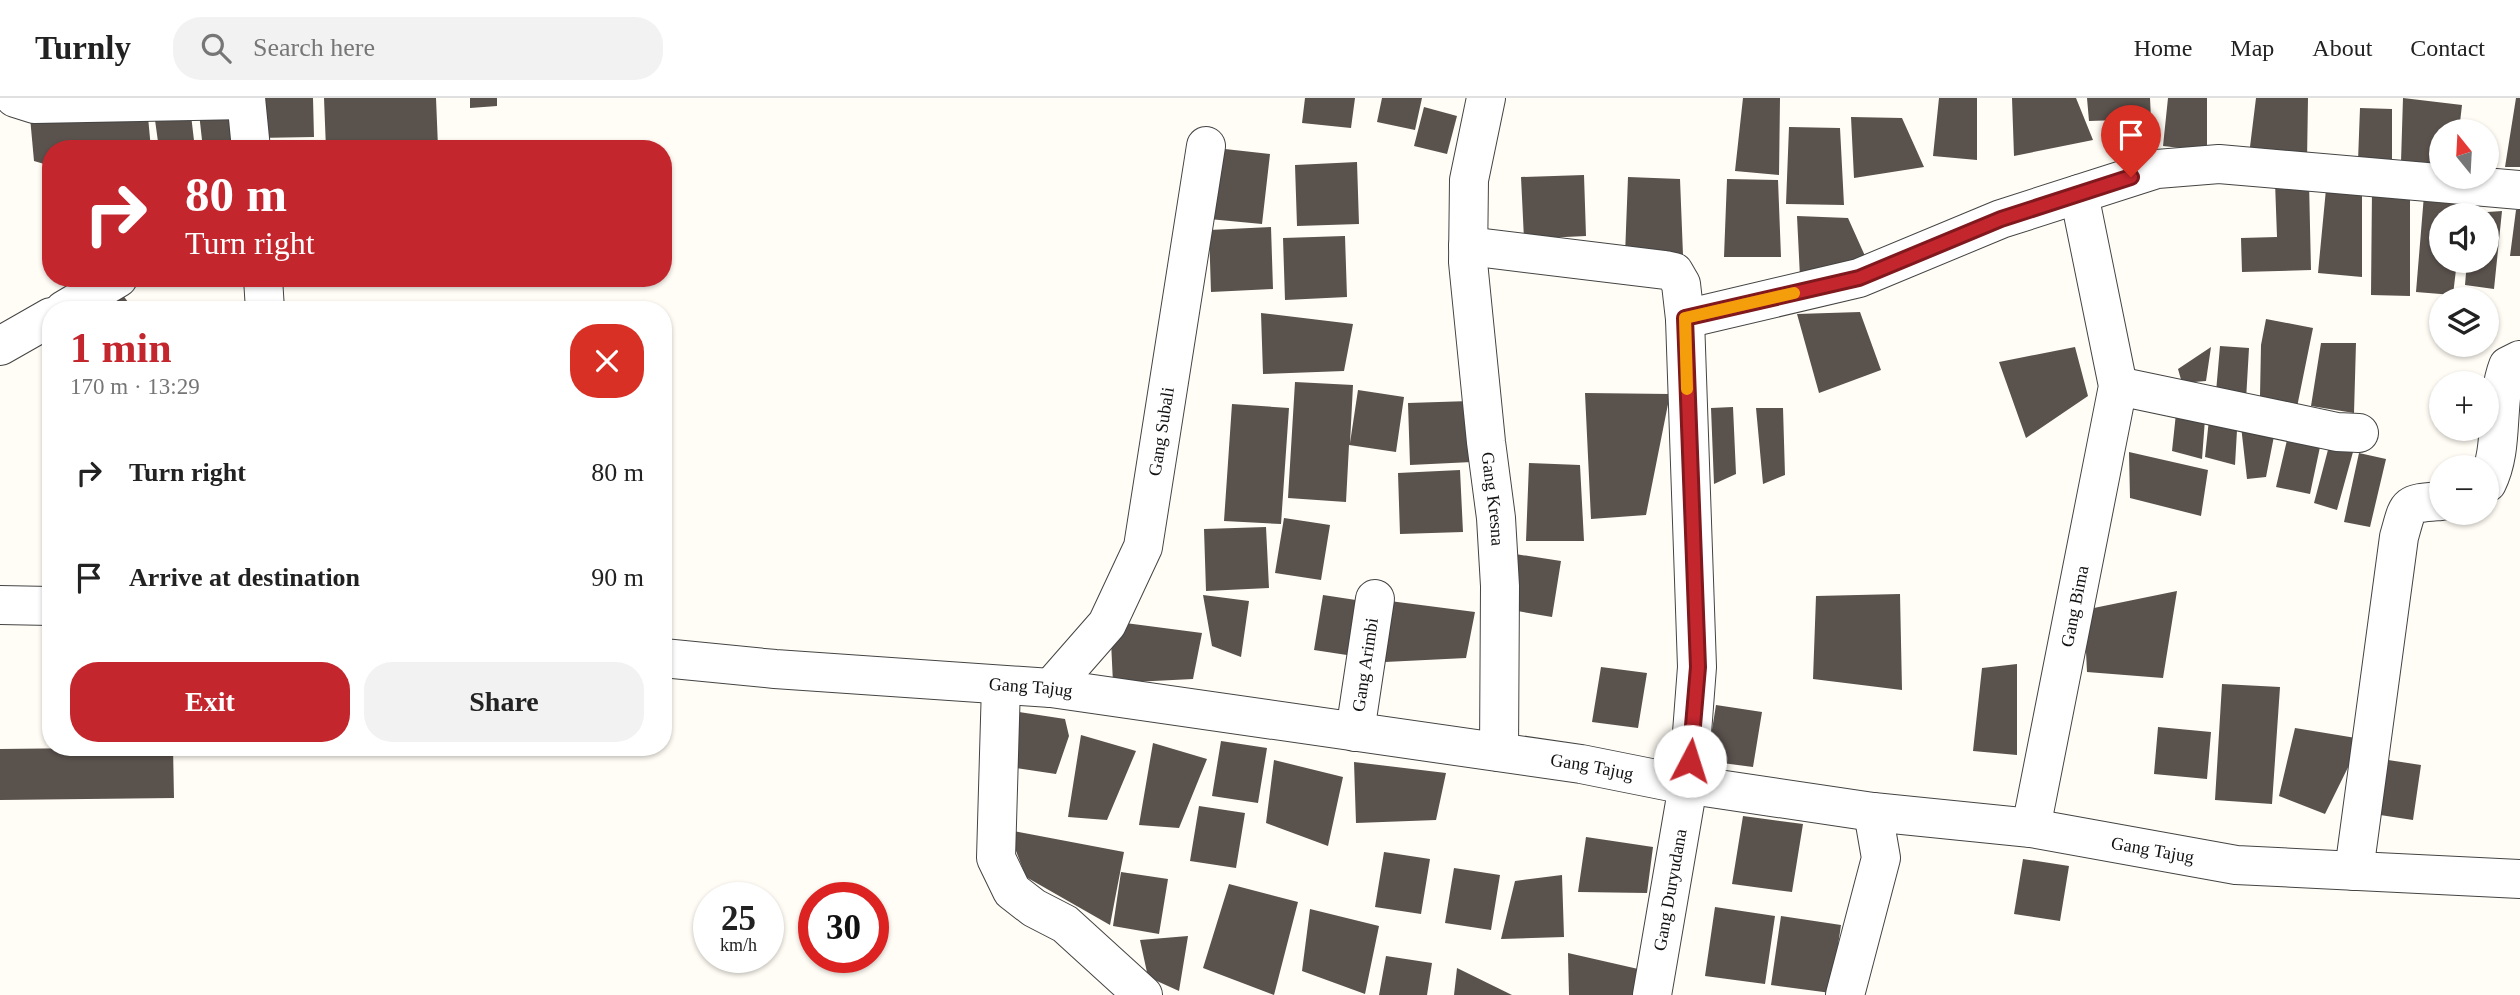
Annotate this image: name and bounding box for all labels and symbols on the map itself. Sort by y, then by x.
pin [2101,105,2161,177]
north arrow [2429,119,2499,189]
street label: Gang Subali [1144,386,1178,477]
street label: Gang Kresna [1477,451,1508,546]
street label: Gang Bima [2057,564,2092,649]
street label: Gang Arimbi [1348,617,1382,713]
street label: Gang Tajug [988,674,1074,701]
position arrow [1653,724,1727,798]
street label: Gang Tajug [1549,750,1635,784]
street label: Gang Duryudana [1649,827,1691,953]
street label: Gang Tajug [2110,833,2196,867]
speed limit sign: 30 [798,882,889,973]

